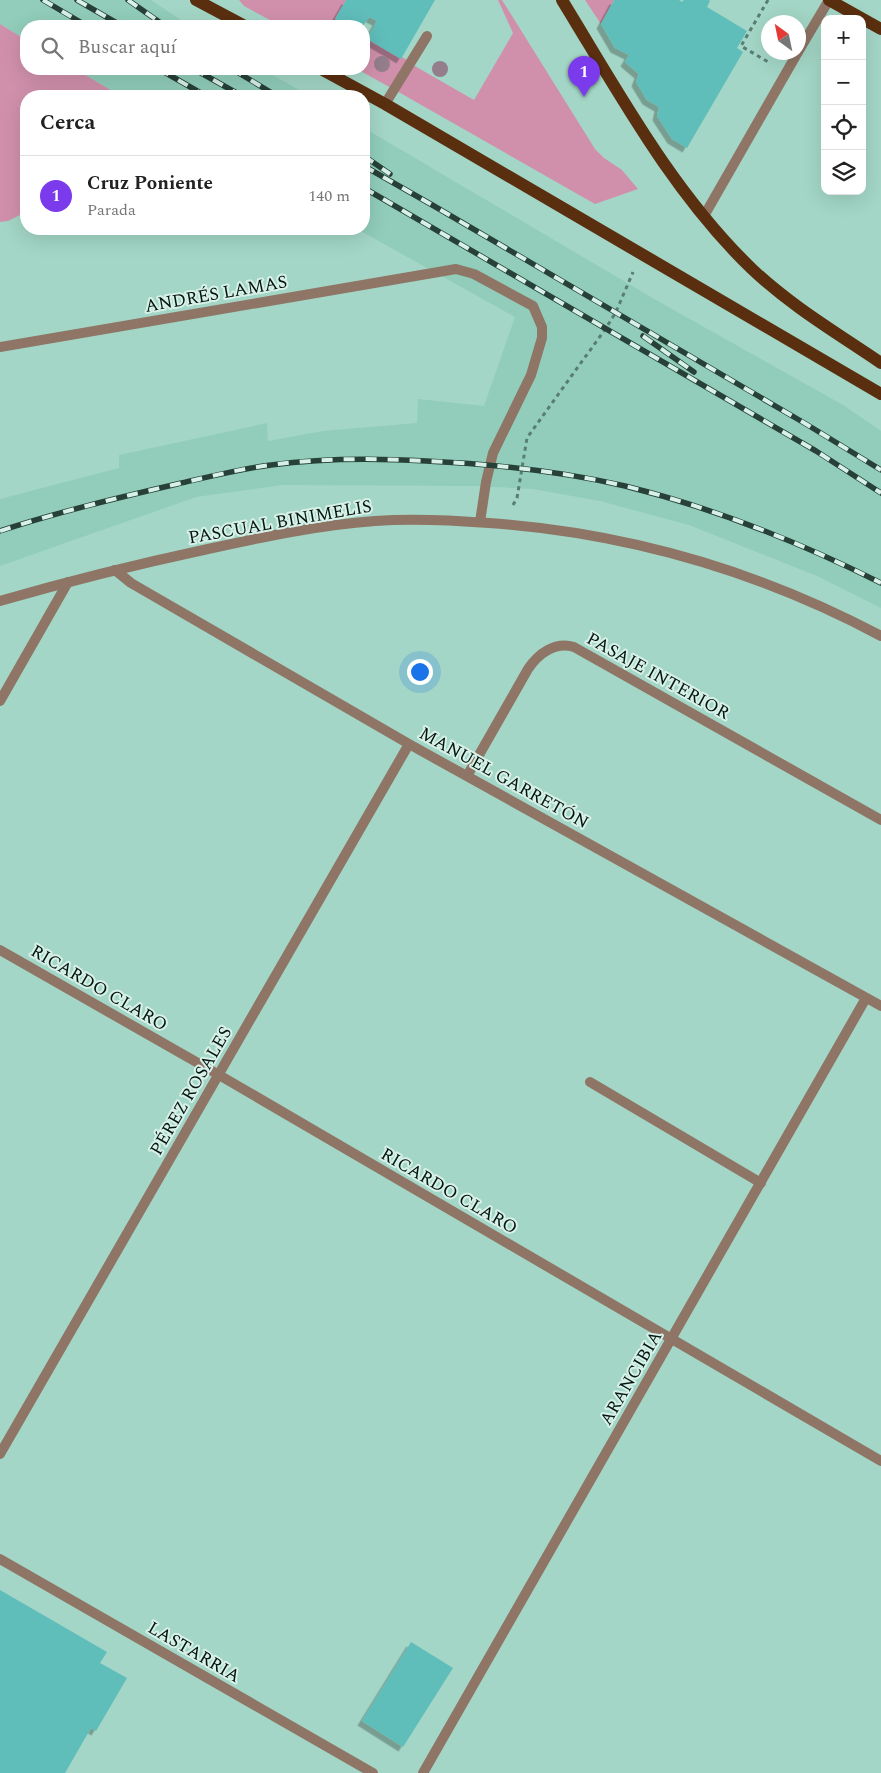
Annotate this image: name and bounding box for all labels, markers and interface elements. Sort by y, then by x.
north arrow [761,15,806,60]
map controls [821,15,866,195]
button: + [821,15,866,60]
search box [20,20,370,75]
text: Buscar aquí [78,33,177,62]
icon: search [38,34,66,62]
pin: 1 [568,56,600,97]
button: − [821,60,866,105]
button: locate [821,105,866,150]
text: Cerca [40,107,95,139]
button: layers [821,150,866,195]
text: Cruz Poniente [87,169,213,198]
text: 1 [52,184,60,208]
text: 140 m [308,184,350,208]
text: Parada [87,198,136,222]
street label: ANDRÉS LAMAS [143,268,289,320]
street label: PASCUAL BINIMELIS [186,493,374,551]
street label: PASAJE INTERIOR [581,625,735,727]
your location [407,659,433,685]
street label: MANUEL GARRETÓN [414,720,594,836]
street label: RICARDO CLARO [25,938,173,1038]
street label: PÉREZ ROSALES [143,1022,239,1160]
street label: RICARDO CLARO [375,1141,523,1241]
street label: ARANCIBIA [593,1325,669,1431]
street label: LASTARRIA [142,1614,246,1690]

